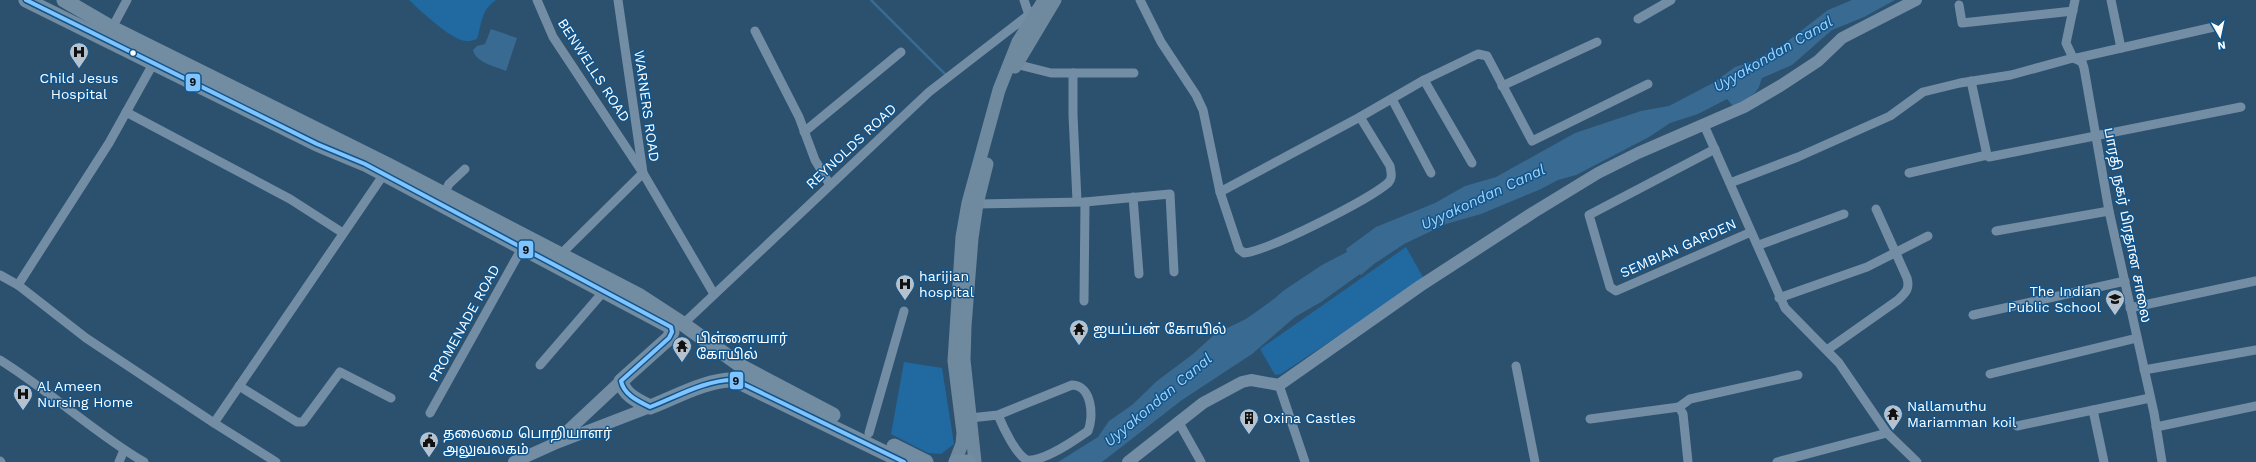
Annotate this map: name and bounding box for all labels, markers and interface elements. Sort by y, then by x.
water label: Uyyakondan Canal [1710,12,1836,96]
street label: BENWELLS ROAD [555,15,633,125]
north arrow [2200,16,2240,56]
text: N [2216,38,2227,52]
hospital icon: Child Jesus Hospital [68,41,90,69]
unlabelled marker [128,48,138,58]
street label: WARNERS ROAD [631,49,663,163]
place label: Child Jesus Hospital [40,70,118,102]
line badge: 9 [185,73,201,92]
text: 9 [190,76,197,89]
street label: REYNOLDS ROAD [803,100,899,192]
street label: பாரதி நகர் பிரதான சாலை [2099,126,2155,324]
water label: Uyyakondan Canal [1418,160,1548,234]
street label: SEMBIAN GARDEN [1617,215,1739,281]
line badge: 9 [518,240,534,259]
text: 9 [523,244,530,257]
street label: PROMENADE ROAD [425,262,503,384]
place label: harijian hospital [919,268,975,300]
hospital icon: harijian hospital [894,273,916,301]
place label: The Indian Public School [2008,283,2102,315]
school or university icon: The Indian Public School [2104,288,2126,316]
temple icon: ஐயப்பன் கோயில் [1068,318,1090,346]
place label: ஐயப்பன் கோயில் [1093,321,1227,339]
place label: பிள்ளையார் கோயில் [696,330,788,362]
temple icon: பிள்ளையார் கோயில் [671,335,693,363]
water label: Uyyakondan Canal [1100,349,1216,450]
line badge: 9 [729,371,744,390]
text: 9 [733,375,740,388]
place label: Al Ameen Nursing Home [37,378,133,410]
hospital icon: Al Ameen Nursing Home [12,383,34,411]
place label: Nallamuthu Mariamman koil [1907,398,2017,430]
temple icon: Nallamuthu Mariamman koil [1882,403,1904,431]
building icon: Oxina Castles [1238,407,1260,435]
place label: Oxina Castles [1263,410,1356,426]
place label: தலைமை பொறியாளர் அலுவலகம் [443,425,612,459]
public building icon: தலைமை பொறியாளர் அலுவலகம் [418,430,440,458]

